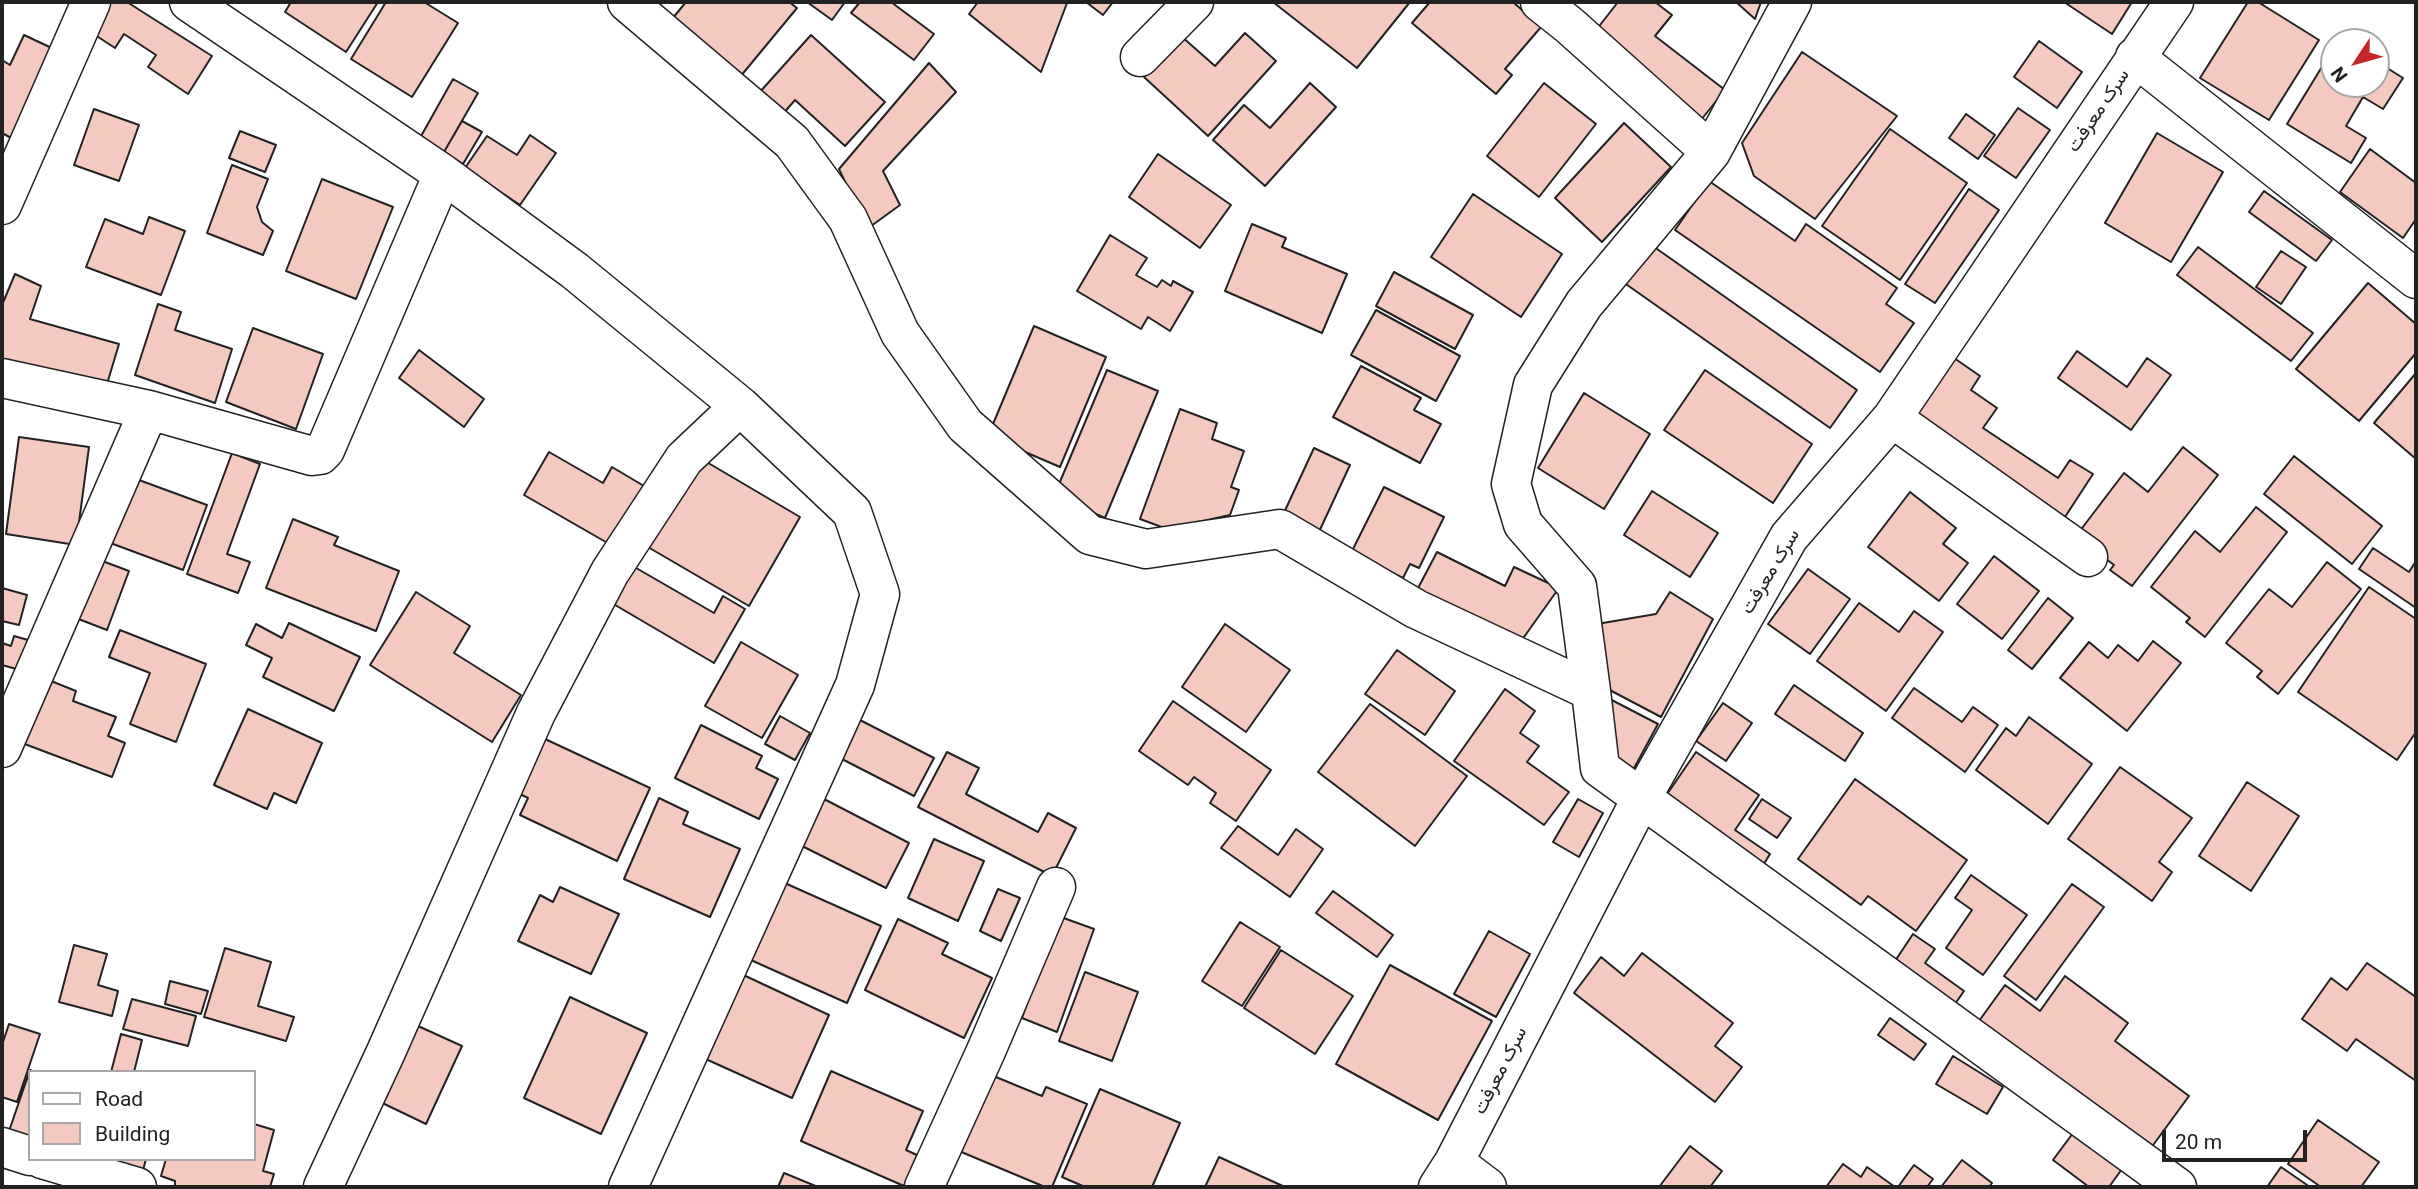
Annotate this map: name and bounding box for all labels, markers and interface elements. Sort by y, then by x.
north arrow [2320,28,2390,98]
text: N [2326,62,2352,87]
street label: سرک معرفت [2063,65,2135,157]
street label: سرک معرفت [1737,525,1805,619]
street label: سرک معرفت [1469,1023,1533,1119]
legend [28,1070,256,1161]
text: Road [95,1087,143,1111]
scale bar [2166,1116,2311,1160]
text: Building [95,1122,170,1146]
text: 20 m [2175,1130,2222,1154]

